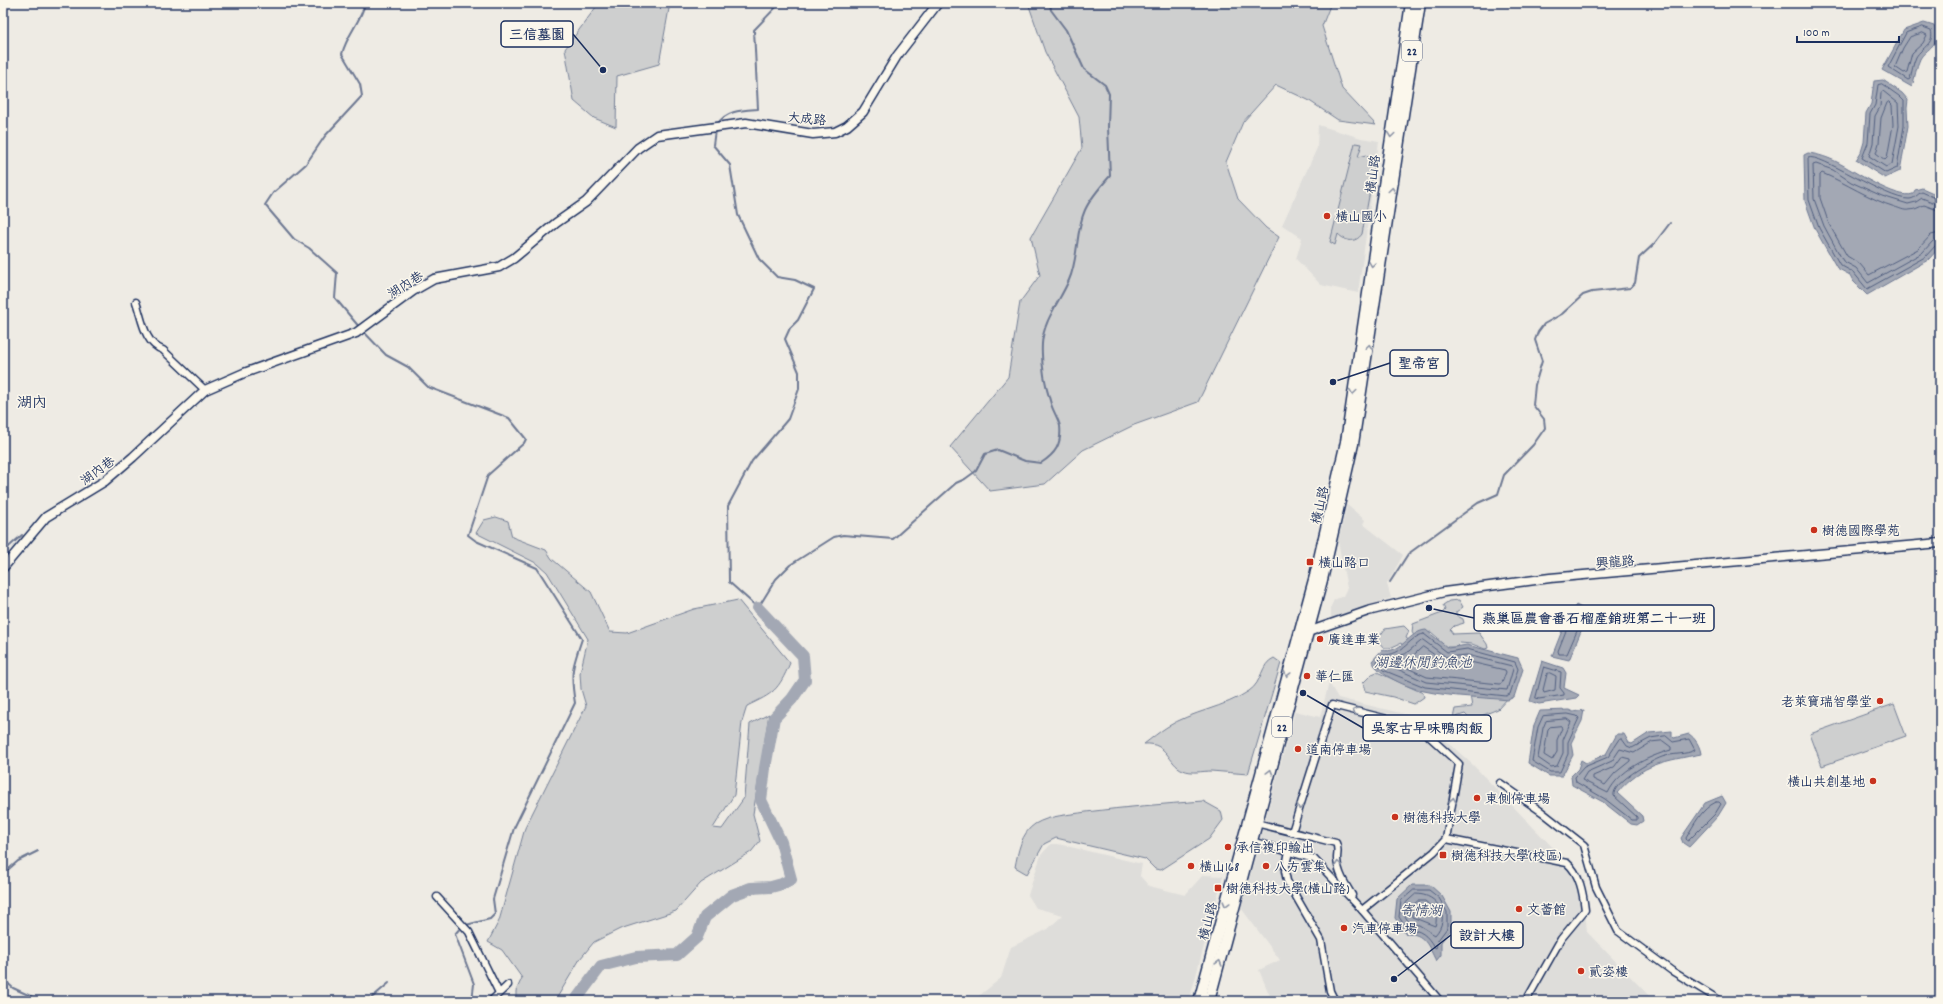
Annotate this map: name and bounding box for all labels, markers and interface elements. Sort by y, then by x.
scale bar [1797,18,1899,44]
callout: 三信墓園 [501,21,573,47]
text: 100 m [1803,25,1830,42]
text: 三信墓園 [509,26,565,46]
road number: 22 [1402,41,1422,61]
street label: 大成路 [787,109,827,132]
one-way arrow [1387,132,1396,138]
street label: 橫山路 [1362,154,1387,195]
one-way arrow [1387,187,1396,193]
place label: 橫山國小 [1335,209,1387,228]
marker: 橫山國小 [1322,211,1332,221]
one-way arrow [1368,261,1377,267]
street label: 湖內巷 [385,268,428,305]
one-way arrow [1364,343,1373,350]
callout: 聖帝宮 [1390,350,1448,376]
text: 聖帝宮 [1398,355,1440,375]
one-way arrow [1349,389,1358,395]
district label: 湖內 [17,393,47,415]
street label: 湖內巷 [77,453,120,491]
street label: 橫山路 [1308,484,1335,527]
place label: 樹德國際學苑 [1822,523,1900,542]
marker: 樹德國際學苑 [1809,525,1819,535]
street label: 興龍路 [1595,553,1635,574]
place label: 橫山路口 [1318,555,1370,574]
marker: 橫山路口 [1305,557,1315,567]
callout: 燕巢區農會番石榴產銷班第二十一班 [1474,605,1714,631]
text: 燕巢區農會番石榴產銷班第二十一班 [1482,610,1706,630]
place label: 廣達車業 [1328,632,1380,651]
marker: 廣達車業 [1315,634,1325,644]
water label: 湖邊休閒釣魚池 [1374,654,1473,674]
place label: 華仁匯 [1315,669,1354,688]
one-way arrow [1284,671,1292,677]
marker: 華仁匯 [1302,671,1312,681]
place label: 老萊寶瑞智學堂 [1781,694,1872,713]
marker: 老萊寶瑞智學堂 [1875,696,1885,706]
one-way arrow [1351,707,1358,716]
callout: 吳家古早味鴨肉飯 [1363,715,1491,741]
road number: 22 [1272,717,1292,737]
text: 吳家古早味鴨肉飯 [1371,720,1483,740]
place label: 道南停車場 [1306,742,1371,761]
marker: 道南停車場 [1293,744,1303,754]
one-way arrow [1265,769,1274,776]
place label: 橫山共創基地 [1787,774,1865,793]
marker: 橫山共創基地 [1868,776,1878,786]
place label: 東側停車場 [1485,791,1550,810]
marker: 東側停車場 [1472,793,1482,803]
one-way arrow [1448,797,1457,804]
one-way arrow [1296,803,1305,810]
place label: 樹德科技大學 [1403,810,1481,829]
marker: 樹德科技大學 [1390,812,1400,822]
place label: 承信複印輸出 [1236,840,1314,859]
marker: 承信複印輸出 [1223,842,1233,852]
place label: 樹德科技大學(校區) [1451,848,1562,867]
marker: 樹德科技大學(校區) [1438,850,1448,860]
place label: 橫山168 [1199,859,1239,878]
place label: 八方雲集 [1274,859,1326,878]
one-way arrow [1334,860,1343,867]
marker: 橫山168 [1186,861,1196,871]
marker: 八方雲集 [1261,861,1271,871]
place label: 樹德科技大學(橫山路) [1226,881,1350,900]
marker: 樹德科技大學(橫山路) [1213,883,1223,893]
street label: 橫山路 [1195,900,1224,943]
one-way arrow [1222,901,1230,907]
water label: 寄情湖 [1400,902,1444,922]
place label: 文薈館 [1527,902,1566,921]
marker: 文薈館 [1514,904,1524,914]
place label: 汽車停車場 [1352,921,1417,940]
callout: 設計大樓 [1451,922,1523,948]
marker: 汽車停車場 [1339,923,1349,933]
text: 設計大樓 [1459,927,1515,947]
one-way arrow [1215,960,1223,967]
place label: 貳姿樓 [1589,964,1628,983]
marker: 貳姿樓 [1576,966,1586,976]

